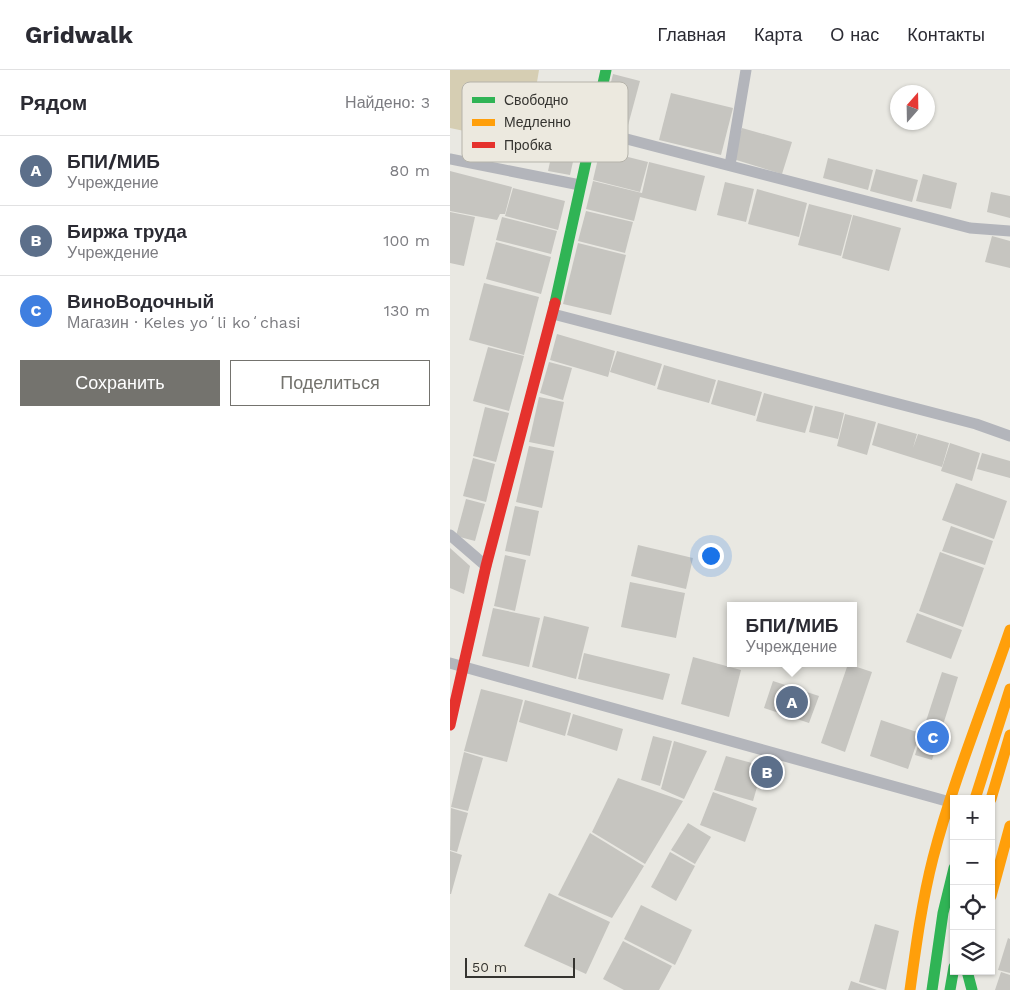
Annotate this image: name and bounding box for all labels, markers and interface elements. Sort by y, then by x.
text: Gridwalk [25,21,133,49]
text: Главная [657,24,726,45]
text: Карта [754,24,802,45]
text: О нас [830,24,879,45]
text: Контакты [907,24,985,45]
legend [462,82,628,162]
north arrow [890,85,935,130]
text: Рядом [20,90,87,115]
text: Свободно [504,92,569,108]
text: Найдено: 3 [345,93,430,112]
text: Медленно [504,114,571,130]
text: Пробка [504,137,552,153]
text: БПИ/МИБ [67,150,160,173]
text: A [31,161,41,180]
text: 80 m [389,161,430,180]
text: Учреждение [67,173,159,192]
text: Биржа труда [67,220,187,243]
text: B [31,231,41,250]
text: 100 m [383,231,430,250]
text: Учреждение [67,243,159,262]
text: ВиноВодочный [67,290,214,313]
text: C [31,301,41,320]
text: 130 m [384,301,430,320]
text: Магазин · Keles yoʻli koʻchasi [67,313,301,332]
button: Сохранить [20,360,220,406]
button: Поделиться [230,360,430,406]
your location [698,543,724,569]
popup [727,602,857,667]
text: БПИ/МИБ [745,614,839,637]
text: Учреждение [745,637,837,656]
pin: A [776,683,808,721]
pin: C [917,718,949,756]
pin: B [751,753,783,791]
map controls [950,795,995,975]
button: + [950,795,995,840]
button: − [950,840,995,885]
button: locate [950,885,995,930]
button: layers [950,930,995,975]
scale bar [465,955,575,978]
text: 50 m [472,959,507,975]

